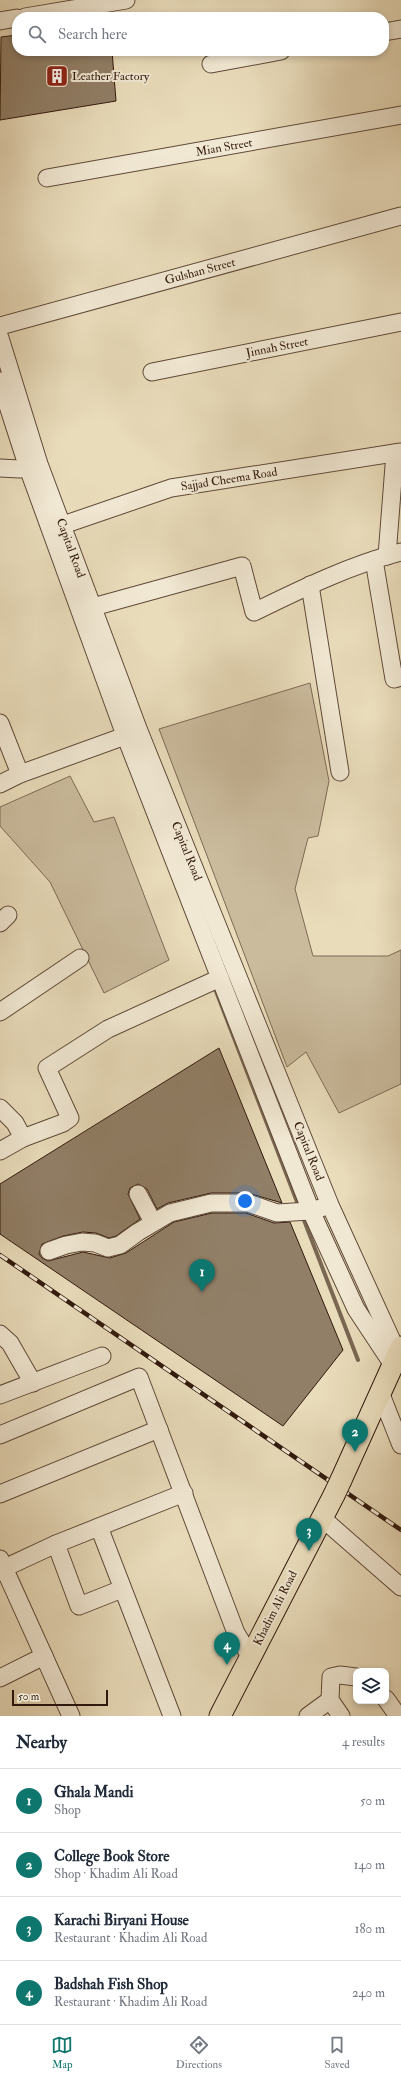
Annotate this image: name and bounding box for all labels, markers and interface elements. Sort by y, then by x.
search box [12,12,389,56]
icon: search [26,23,48,45]
text: Search here [58,25,127,44]
building icon: Leather Factory [44,63,70,89]
place label: Leather Factory [72,69,150,84]
street label: Mian Street [195,135,254,160]
street label: Gulshan Street [163,255,237,288]
street label: Jinnah Street [244,334,310,361]
street label: Sajjad Cheema Road [180,464,278,495]
street label: Capital Road [53,516,88,580]
street label: Capital Road [168,819,205,883]
street label: Capital Road [290,1119,327,1183]
your location [235,1191,255,1211]
pin: 1 [189,1259,215,1292]
pin: 2 [342,1419,368,1452]
pin: 3 [296,1518,322,1551]
street label: Khadim Ali Road [250,1568,301,1648]
pin: 4 [214,1632,240,1665]
map controls [353,1668,389,1704]
button: layers [353,1668,389,1704]
scale bar [12,1688,108,1707]
text: 50 m [18,1690,39,1703]
text: Nearby [16,1732,67,1753]
text: 4 results [342,1734,385,1750]
text: Ghala Mandi [54,1783,133,1802]
text: 1 [27,1793,31,1809]
text: 50 m [360,1793,385,1809]
text: Shop [54,1802,81,1818]
text: College Book Store [54,1847,170,1866]
text: 2 [26,1857,32,1873]
text: 140 m [354,1857,385,1873]
text: Shop · Khadim Ali Road [54,1866,178,1882]
text: Karachi Biryani House [54,1911,189,1930]
text: 3 [27,1921,32,1937]
text: 180 m [355,1921,385,1937]
text: Restaurant · Khadim Ali Road [54,1930,207,1946]
text: Badshah Fish Shop [54,1975,168,1994]
text: 4 [25,1985,33,2001]
text: 240 m [352,1985,385,2001]
text: Restaurant · Khadim Ali Road [54,1994,207,2010]
tab: Map [51,2034,73,2071]
tab: Directions [176,2034,222,2071]
tab: Saved [325,2034,350,2071]

